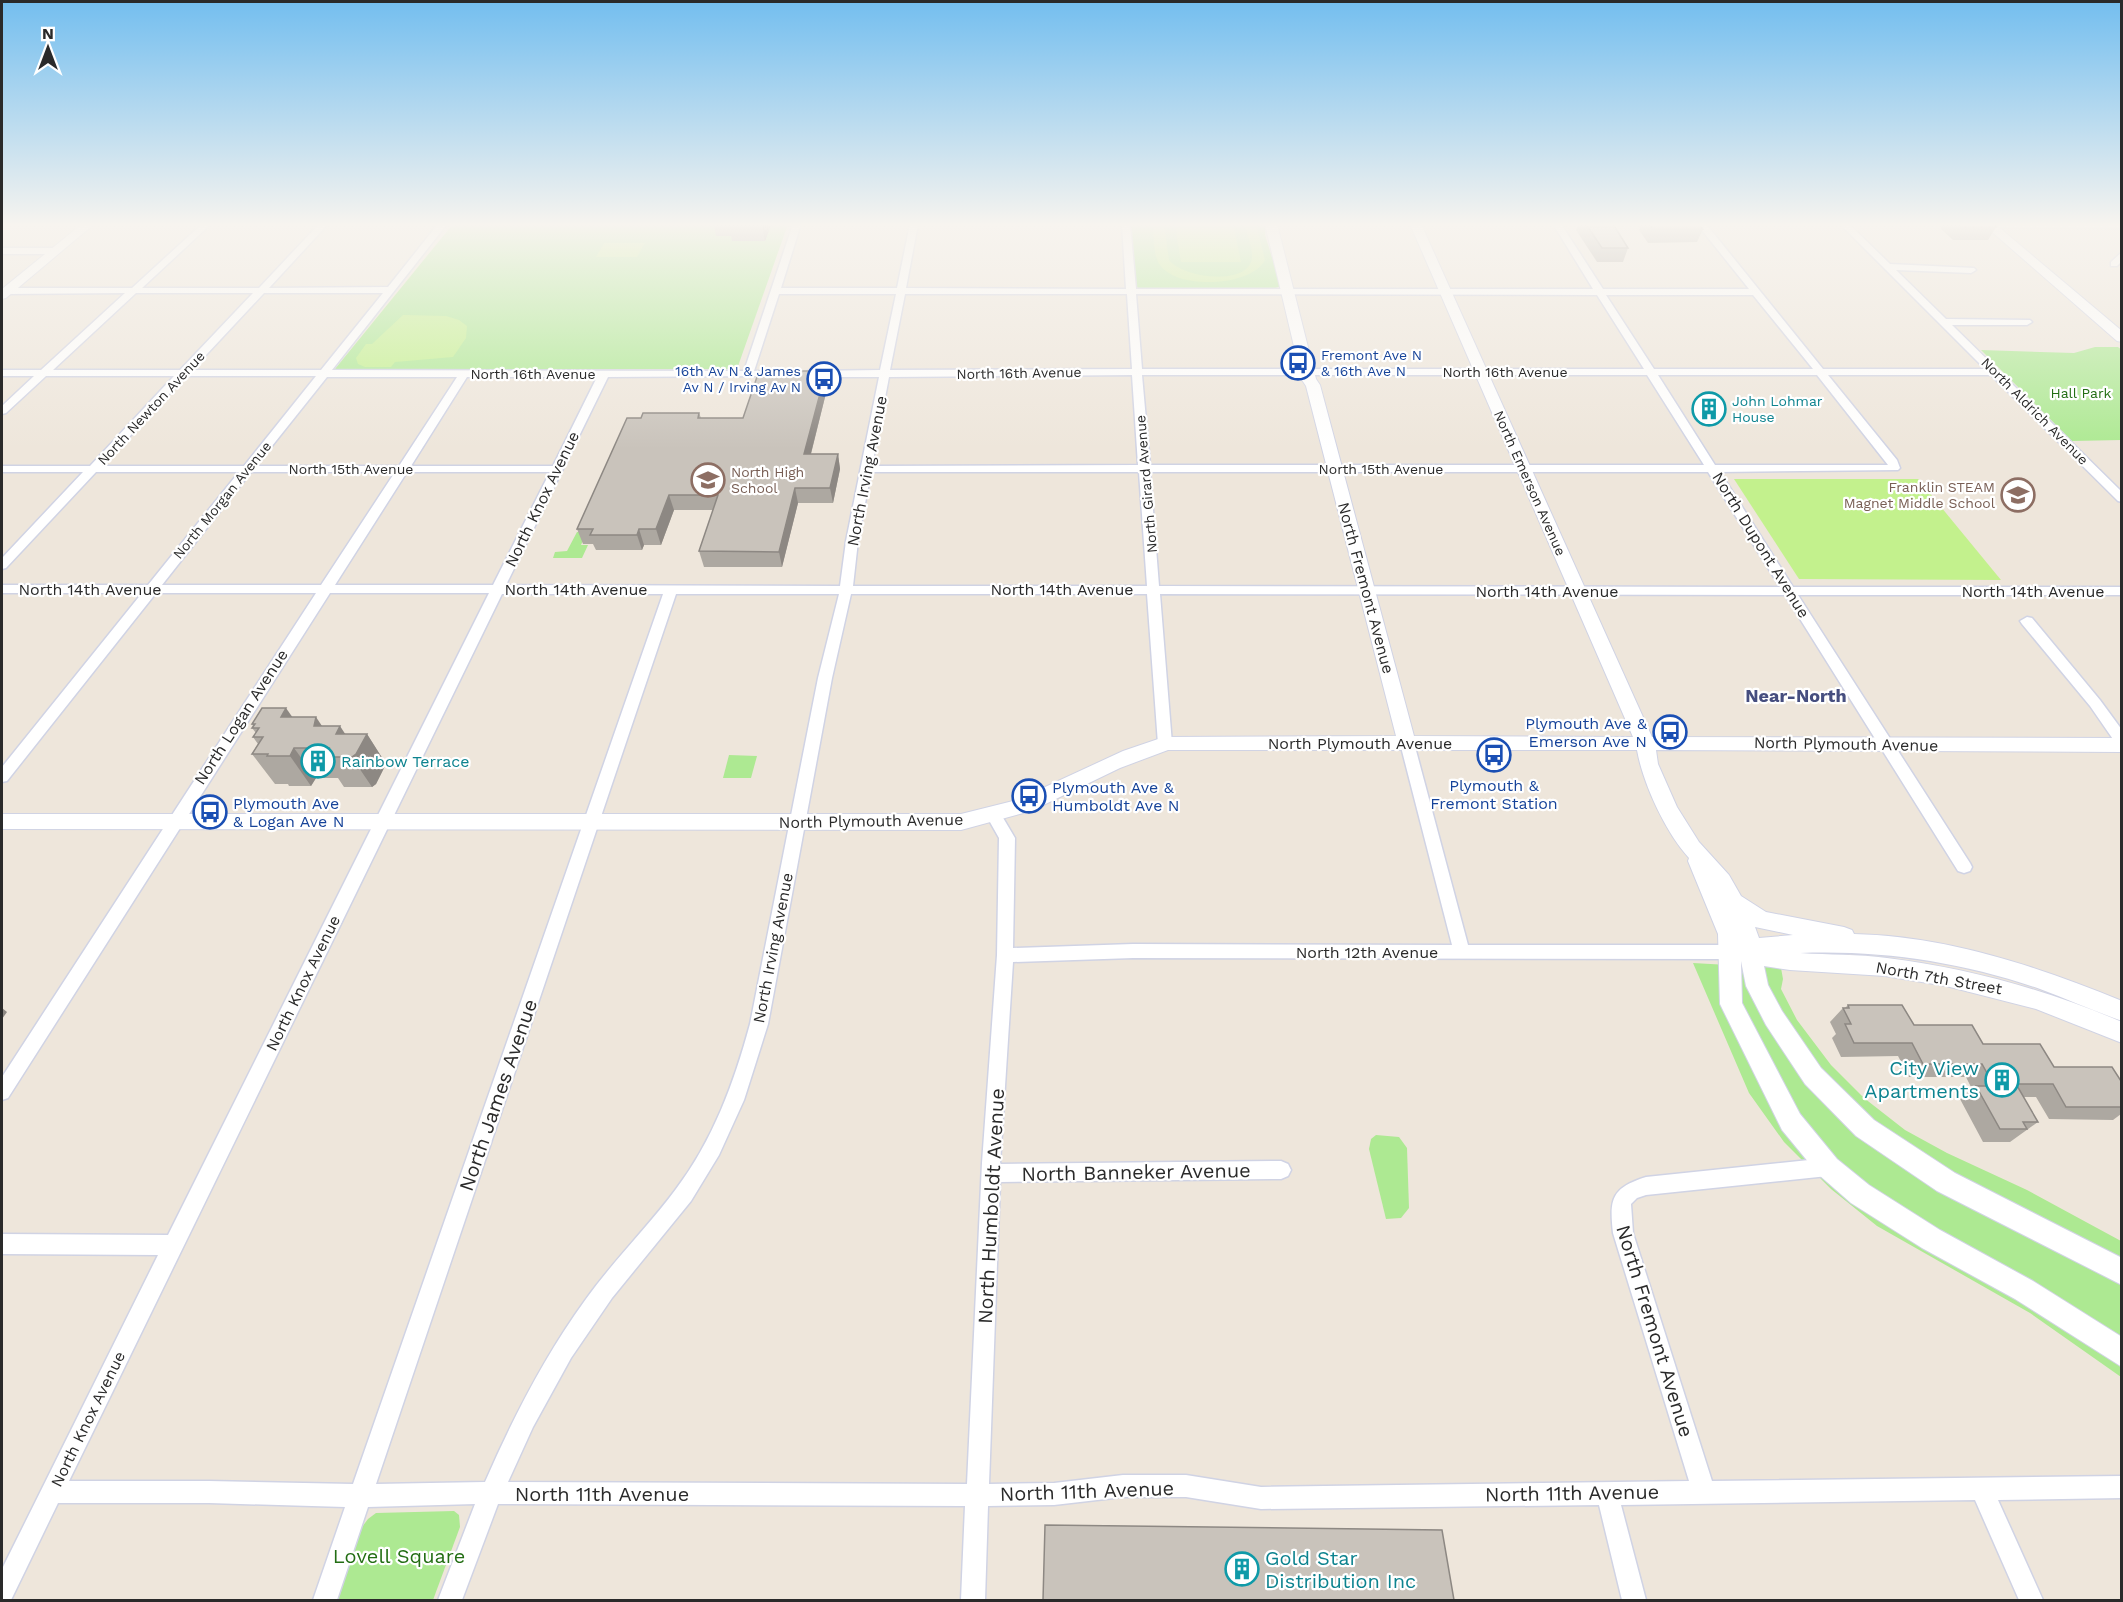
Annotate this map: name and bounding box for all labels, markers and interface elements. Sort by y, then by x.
north arrow [18,18,78,78]
text: N [42,24,54,43]
bus stop icon: Fremont Ave N & 16th Ave N [1280,345,1316,381]
place label: Fremont Ave N & 16th Ave N [1321,347,1422,379]
street label: North Newton Avenue [94,348,208,468]
street label: North Aldrich Avenue [1978,354,2092,468]
bus stop icon: 16th Av N & James Av N / Irving Av N [806,361,842,397]
place label: 16th Av N & James Av N / Irving Av N [675,363,801,395]
street label: North 16th Avenue [956,364,1082,382]
street label: North 16th Avenue [1442,364,1568,380]
street label: North 16th Avenue [470,366,596,382]
park label: Hall Park [2050,385,2112,401]
building icon: John Lohmar House [1691,391,1727,427]
place label: John Lohmar House [1732,393,1823,425]
street label: North Irving Avenue [843,394,891,548]
street label: North Emerson Avenue [1491,408,1569,558]
street label: North Girard Avenue [1132,414,1160,554]
street label: North Knox Avenue [501,428,583,570]
street label: North Morgan Avenue [170,438,274,562]
street label: North 15th Avenue [289,461,413,477]
street label: North 15th Avenue [1319,461,1443,477]
school or university icon: North High School [690,462,726,498]
place label: North High School [731,464,804,496]
street label: North Dupont Avenue [1708,469,1814,621]
school or university icon: Franklin STEAM Magnet Middle School [2000,477,2036,513]
place label: Franklin STEAM Magnet Middle School [1844,479,1996,511]
street label: North Fremont Avenue [1334,500,1398,676]
street label: North 14th Avenue [18,580,162,599]
street label: North 14th Avenue [504,580,648,599]
street label: North 14th Avenue [990,580,1134,599]
street label: North 14th Avenue [1475,582,1619,601]
street label: North 14th Avenue [1961,582,2105,601]
street label: North Logan Avenue [190,646,292,788]
district label: Near-North [1745,685,1847,706]
place label: Plymouth Ave & Emerson Ave N [1525,714,1648,751]
bus stop icon: Plymouth Ave & Emerson Ave N [1652,714,1688,750]
street label: North Plymouth Avenue [1754,733,1938,755]
street label: North Plymouth Avenue [1268,734,1452,753]
bus stop icon: Plymouth & Fremont Station [1476,737,1512,773]
building icon: Rainbow Terrace [300,743,336,779]
place label: Rainbow Terrace [341,752,470,771]
place label: Plymouth & Fremont Station [1430,776,1558,813]
bus stop icon: Plymouth Ave & Humboldt Ave N [1011,778,1047,814]
place label: Plymouth Ave & Humboldt Ave N [1052,778,1180,815]
bus stop icon: Plymouth Ave & Logan Ave N [192,794,228,830]
place label: Plymouth Ave & Logan Ave N [233,794,344,831]
street label: North Plymouth Avenue [779,810,963,832]
street label: North Irving Avenue [749,871,797,1025]
street label: North Knox Avenue [262,912,344,1054]
street label: North 12th Avenue [1296,943,1438,962]
street label: North 7th Street [1874,958,2004,999]
street label: North James Avenue [454,996,542,1194]
place label: City View Apartments [1864,1056,1979,1103]
building icon: City View Apartments [1984,1062,2020,1098]
street label: North Humboldt Avenue [973,1088,1009,1324]
street label: North Banneker Avenue [1021,1158,1251,1186]
street label: North Fremont Avenue [1611,1222,1699,1440]
street label: North Knox Avenue [47,1348,129,1490]
street label: North 11th Avenue [999,1476,1175,1506]
street label: North 11th Avenue [1485,1479,1659,1507]
street label: North 11th Avenue [515,1482,689,1506]
park label: Lovell Square [333,1544,465,1568]
place label: Gold Star Distribution Inc [1265,1546,1416,1593]
building icon: Gold Star Distribution Inc [1224,1551,1260,1587]

